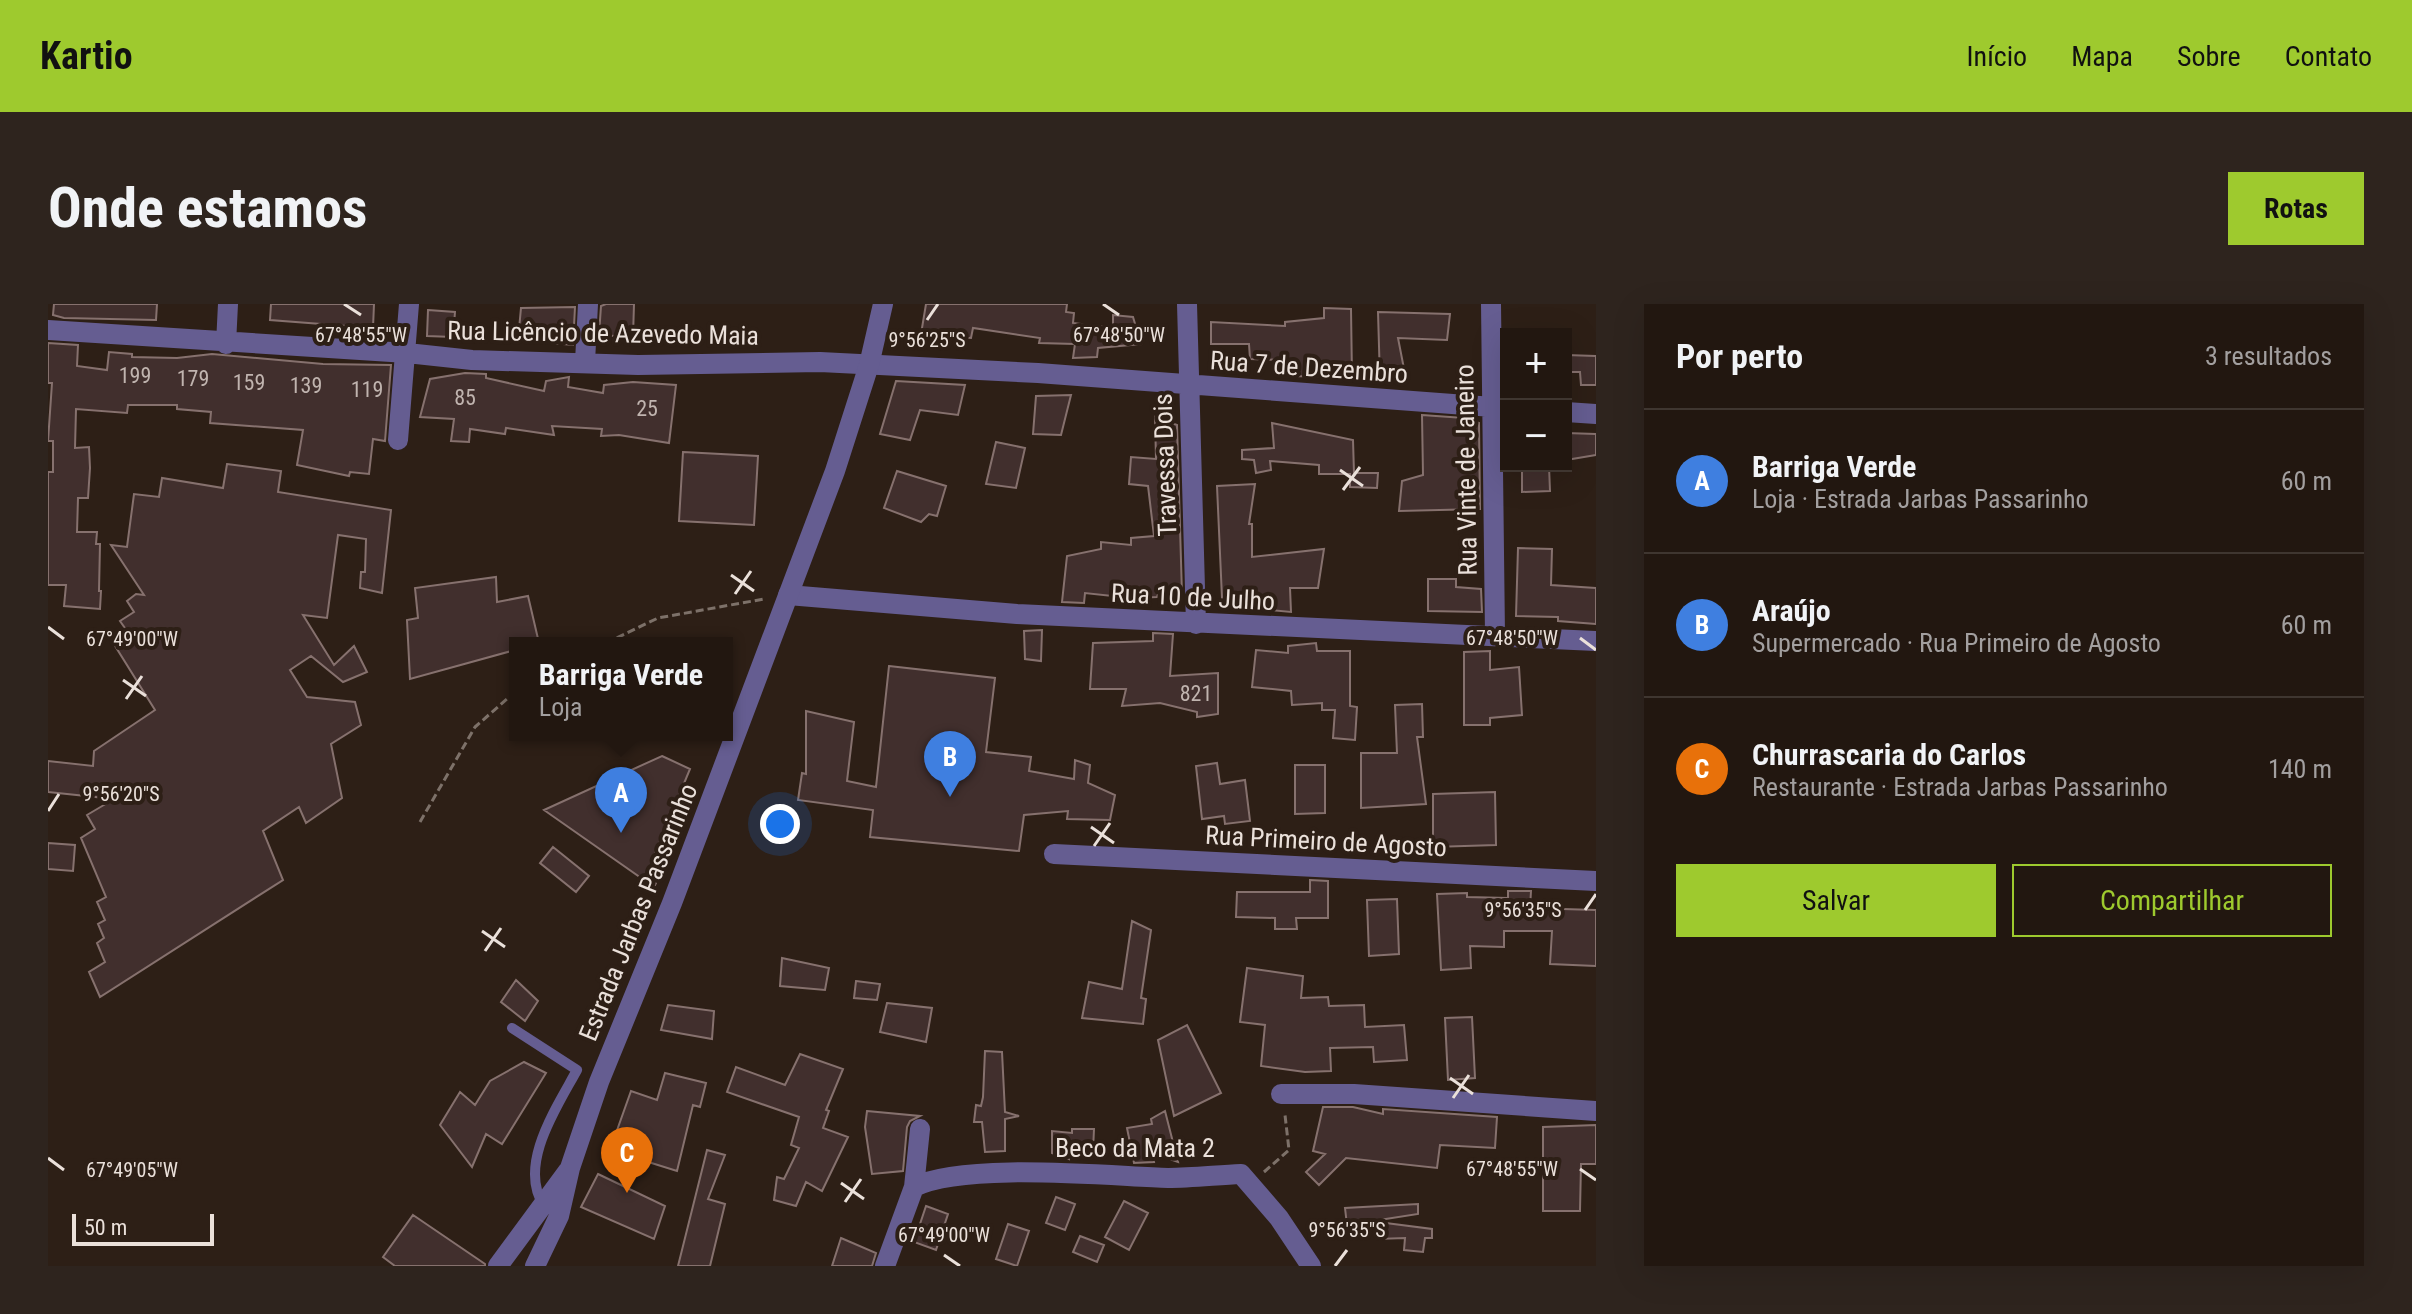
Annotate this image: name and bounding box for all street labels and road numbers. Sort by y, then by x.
street label: Rua Licêncio de Azevedo Maia [447,315,759,351]
street label: Rua 7 de Dezembro [1209,345,1409,389]
street label: Rua Vinte de Janeiro [1449,364,1483,576]
street label: Travessa Dois [1148,393,1182,537]
street label: Rua 10 de Julho [1110,578,1276,616]
street label: Estrada Jarbas Passarinho [573,779,703,1045]
street label: Rua Primeiro de Agosto [1204,820,1448,862]
street label: Beco da Mata 2 [1055,1133,1215,1163]

